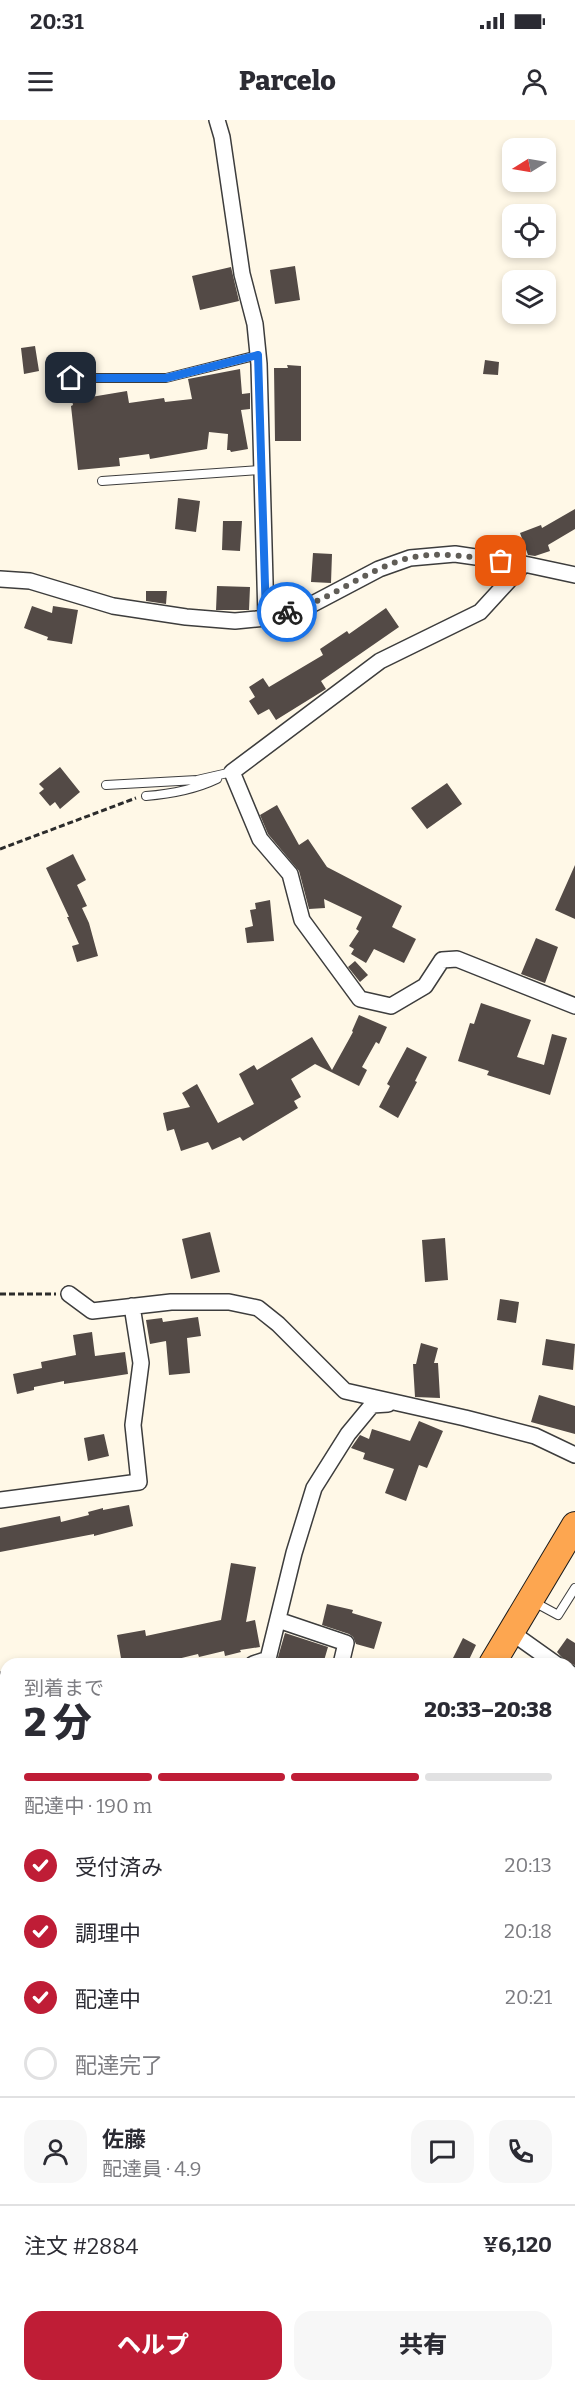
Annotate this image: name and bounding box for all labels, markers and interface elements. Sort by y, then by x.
text: 20:31 [30,8,84,35]
icon: menu [24,65,57,98]
text: Parcelo [239,65,336,97]
icon: person [518,65,551,98]
north arrow [502,138,556,192]
map controls [502,138,556,324]
button: locate [502,204,556,258]
button: layers [502,270,556,324]
pin [45,352,96,403]
icon: home [54,361,87,394]
pin [475,535,526,586]
icon: bag [484,544,517,577]
courier [257,582,317,642]
icon: bike [271,596,304,629]
text: 到着まで [24,1676,104,1700]
text: 20:33–20:38 [424,1696,552,1723]
text: 2 分 [24,1700,92,1746]
text: 配達中 · 190 m [24,1794,152,1818]
icon: check [24,1849,57,1882]
text: 20:13 [505,1853,552,1877]
text: 受付済み [75,1854,163,1881]
icon: check [24,1915,57,1948]
text: 20:18 [504,1919,552,1943]
text: 調理中 [75,1920,141,1947]
icon: check [24,1981,57,2014]
text: 20:21 [505,1985,552,2009]
text: 配達中 [75,1986,141,2013]
text: 配達完了 [75,2052,163,2079]
button: person [24,2120,87,2183]
button: chat [411,2120,474,2183]
button: phone [489,2120,552,2183]
text: 佐藤 [102,2126,146,2153]
text: 配達員 · 4.9 [102,2157,201,2181]
text: ¥6,120 [483,2231,552,2258]
text: 注文 #2884 [24,2233,138,2260]
button: ヘルプ [24,2311,282,2380]
button: 共有 [294,2311,552,2380]

